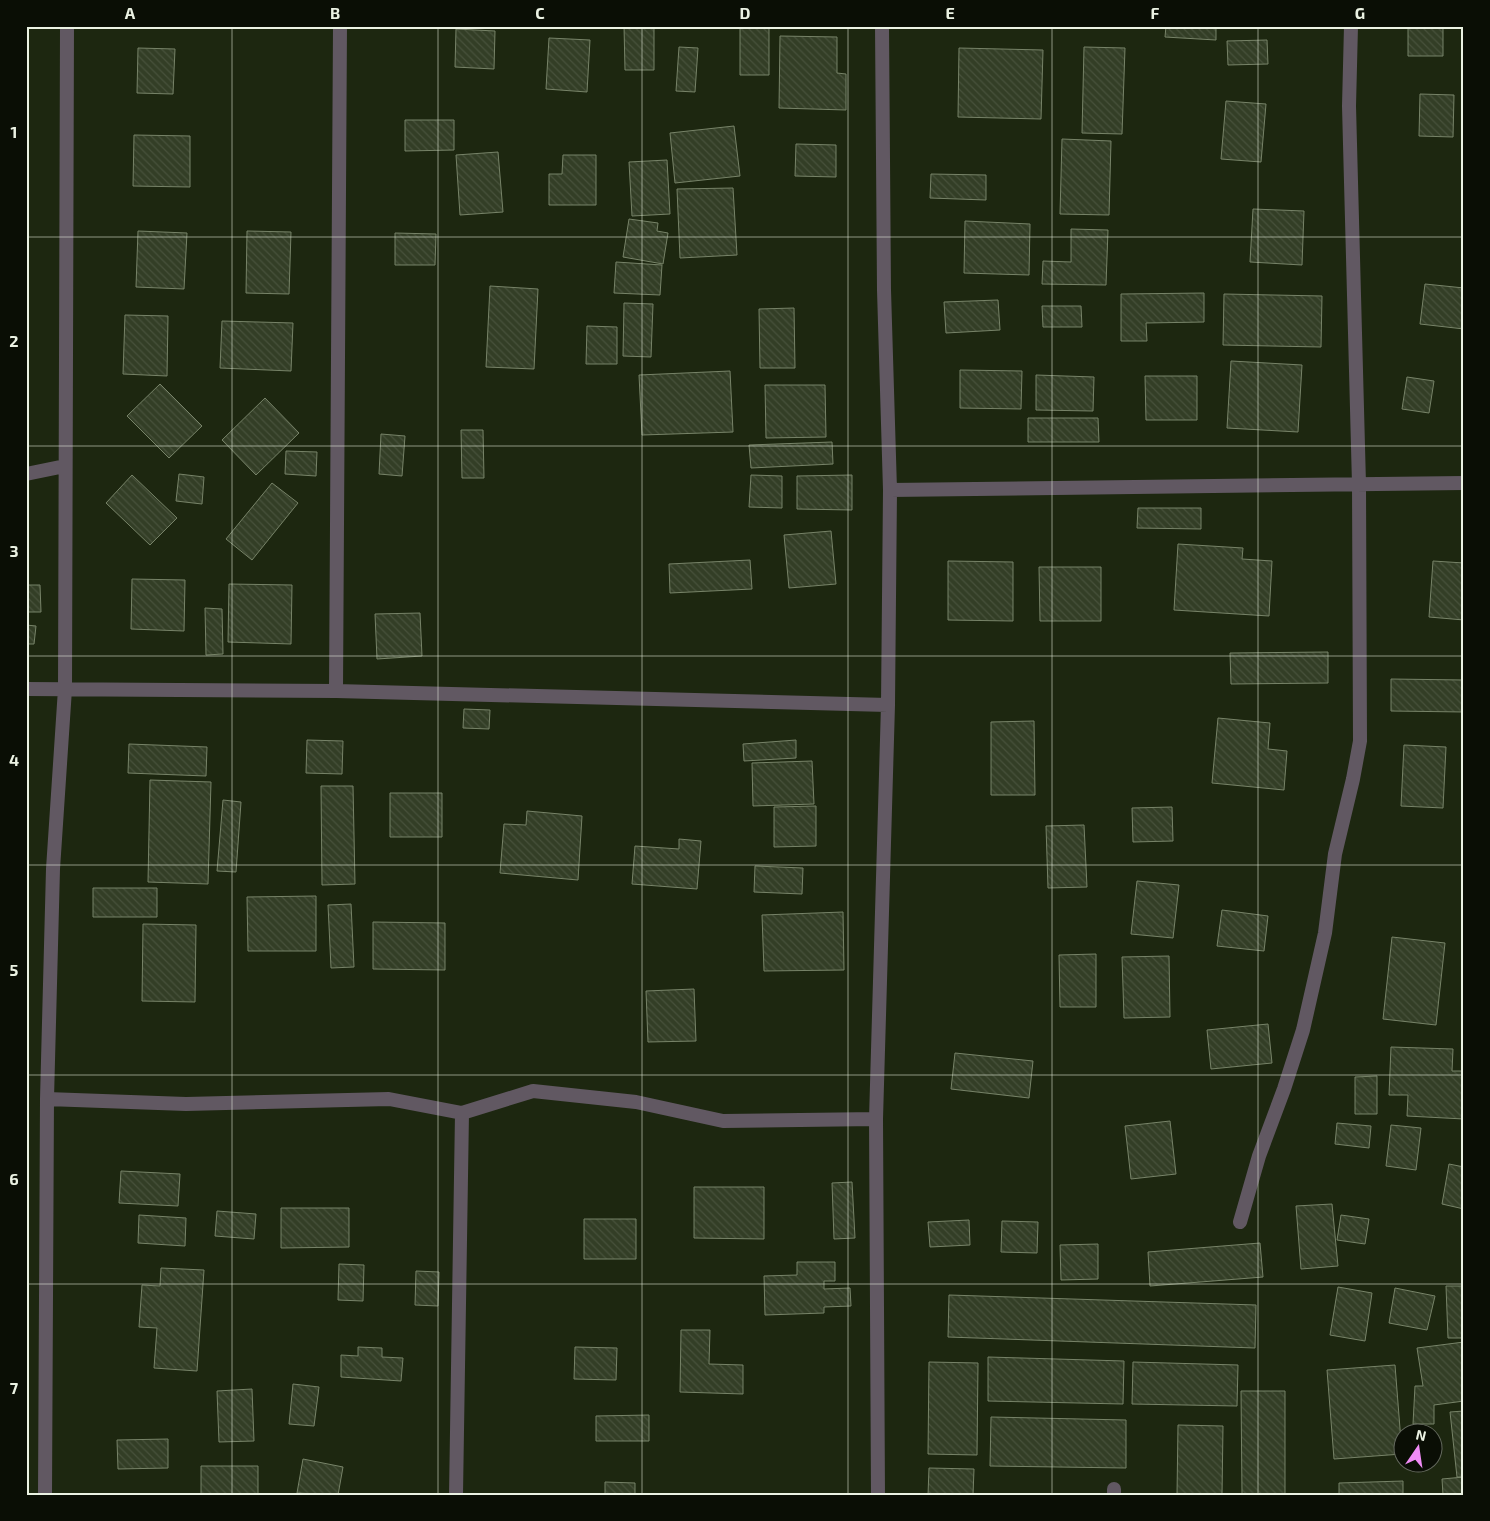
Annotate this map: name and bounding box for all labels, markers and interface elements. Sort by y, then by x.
text: A [125,3,136,22]
text: B [330,3,340,22]
text: C [535,3,545,22]
text: D [740,3,751,22]
text: E [945,3,955,22]
text: F [1151,3,1160,22]
text: G [1355,3,1365,22]
text: 1 [11,122,17,141]
text: 2 [9,331,19,350]
text: 3 [9,541,19,560]
text: 4 [9,750,19,769]
text: 5 [10,960,19,979]
text: 6 [9,1169,19,1188]
text: 7 [10,1378,19,1397]
north arrow [1392,1424,1442,1474]
text: N [1414,1425,1428,1444]

